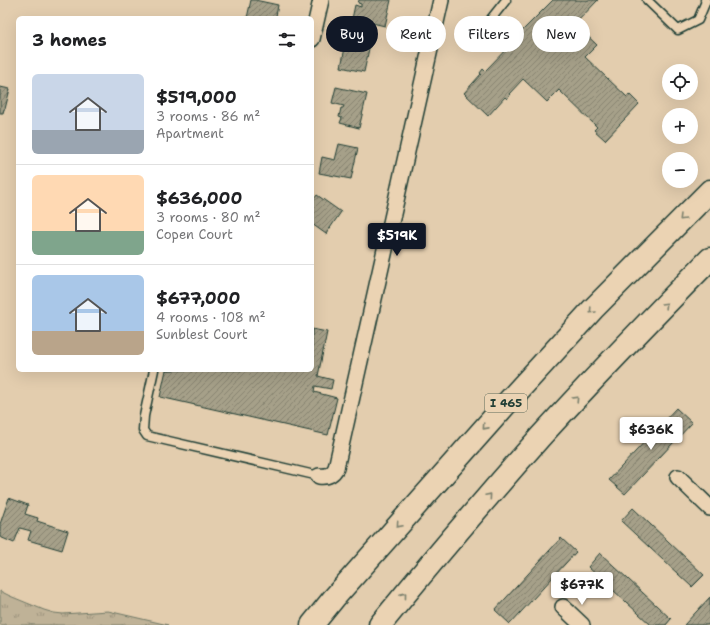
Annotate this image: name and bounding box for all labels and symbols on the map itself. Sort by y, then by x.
one-way arrow [679,213,687,221]
pin: $519K [369,223,425,257]
one-way arrow [660,302,668,310]
one-way arrow [589,306,596,314]
road number: I 465 [485,394,527,412]
one-way arrow [571,396,578,404]
pin: $636K [623,417,679,451]
one-way arrow [482,423,489,430]
one-way arrow [484,493,492,501]
one-way arrow [396,520,403,528]
pin: $677K [554,572,610,606]
one-way arrow [400,592,407,599]

